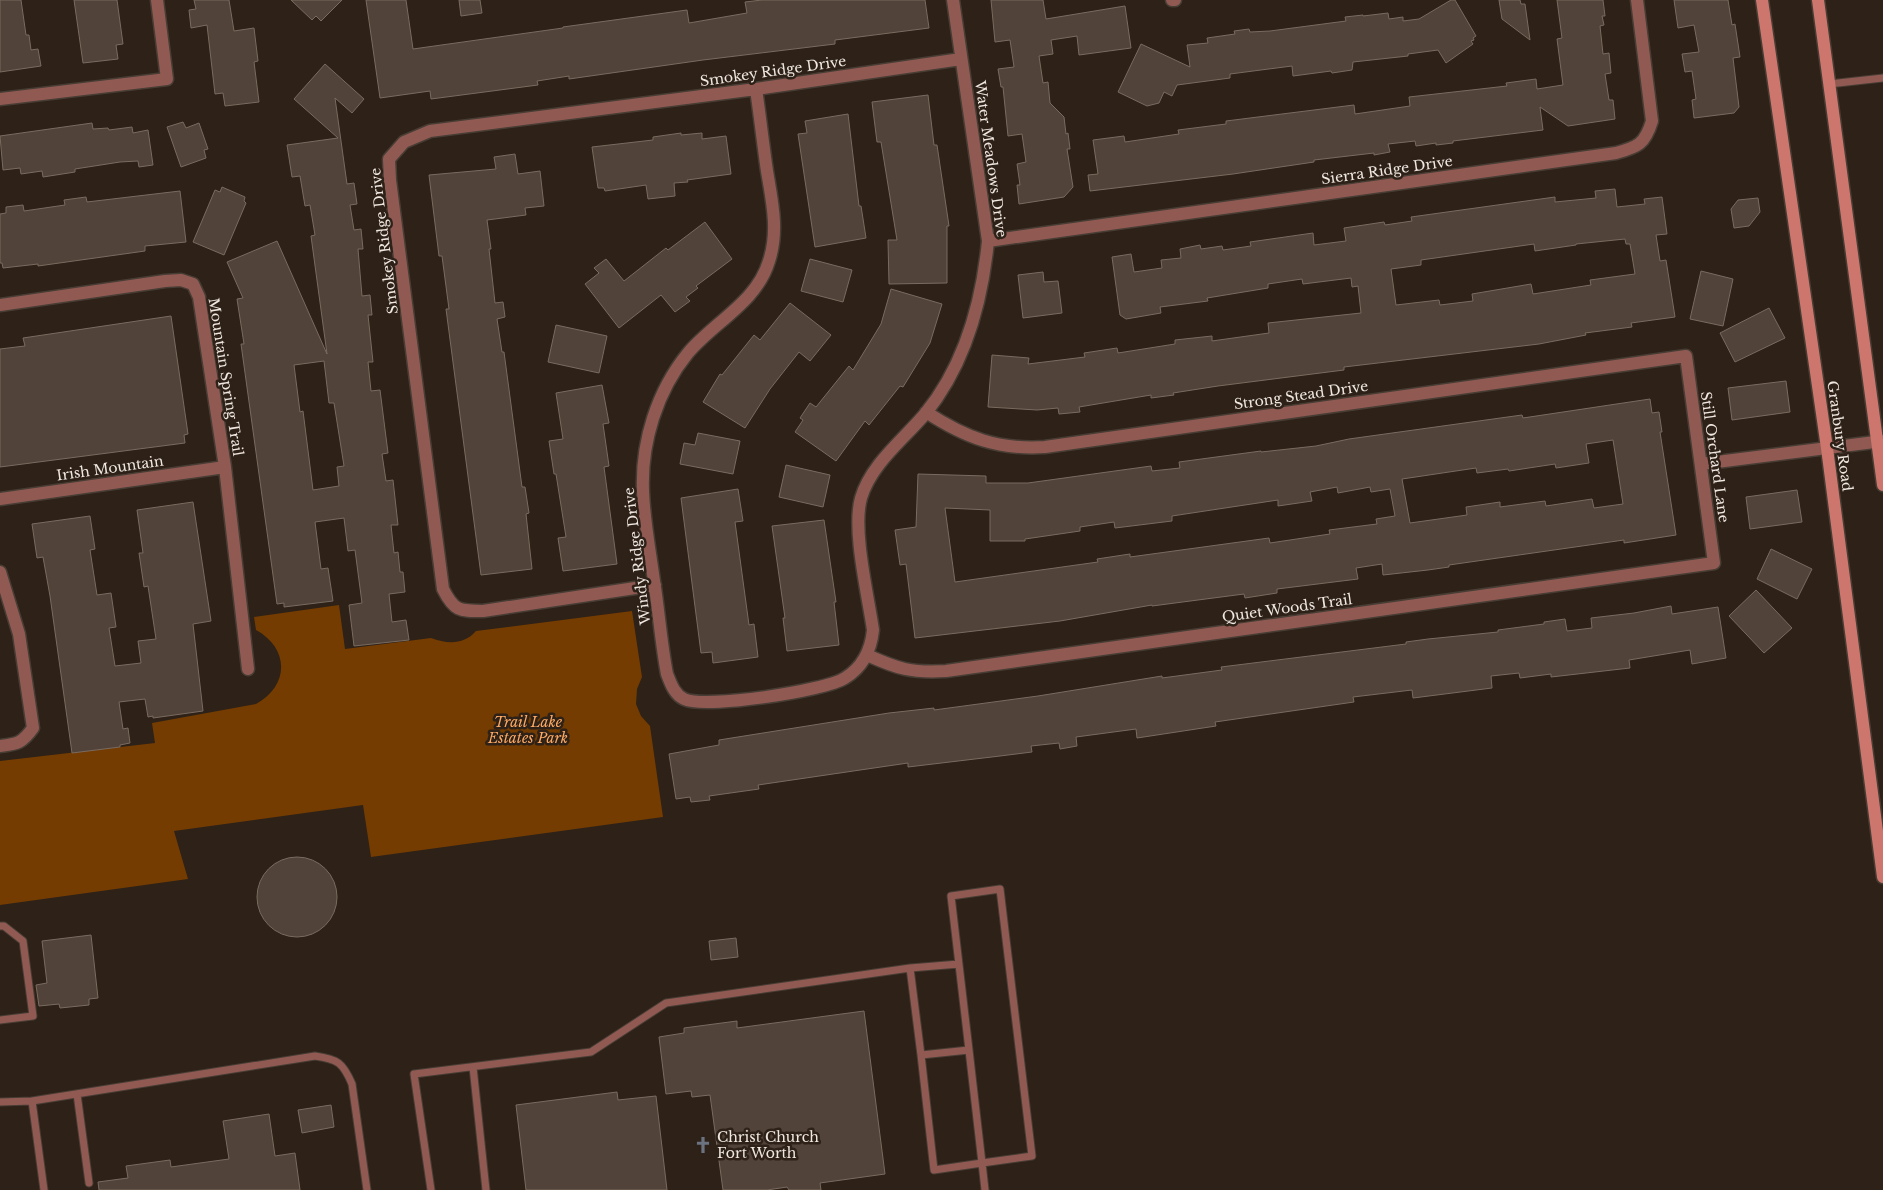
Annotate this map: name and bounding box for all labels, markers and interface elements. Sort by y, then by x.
street label: Smokey Ridge Drive [699,52,847,90]
street label: Water Meadows Drive [971,79,1011,238]
street label: Sierra Ridge Drive [1320,152,1454,188]
street label: Smokey Ridge Drive [366,167,402,315]
street label: Mountain Spring Trail [205,297,247,458]
street label: Strong Stead Drive [1233,377,1369,413]
street label: Granbury Road [1823,380,1857,493]
street label: Still Orchard Lane [1697,390,1733,524]
street label: Irish Mountain [55,452,165,484]
street label: Windy Ridge Drive [620,486,654,627]
street label: Quiet Woods Trail [1221,590,1354,626]
park label: Trail Lake Estates Park [487,713,568,747]
place label: Christ Church Fort Worth [717,1128,819,1162]
church icon: Christ Church Fort Worth [693,1135,713,1155]

